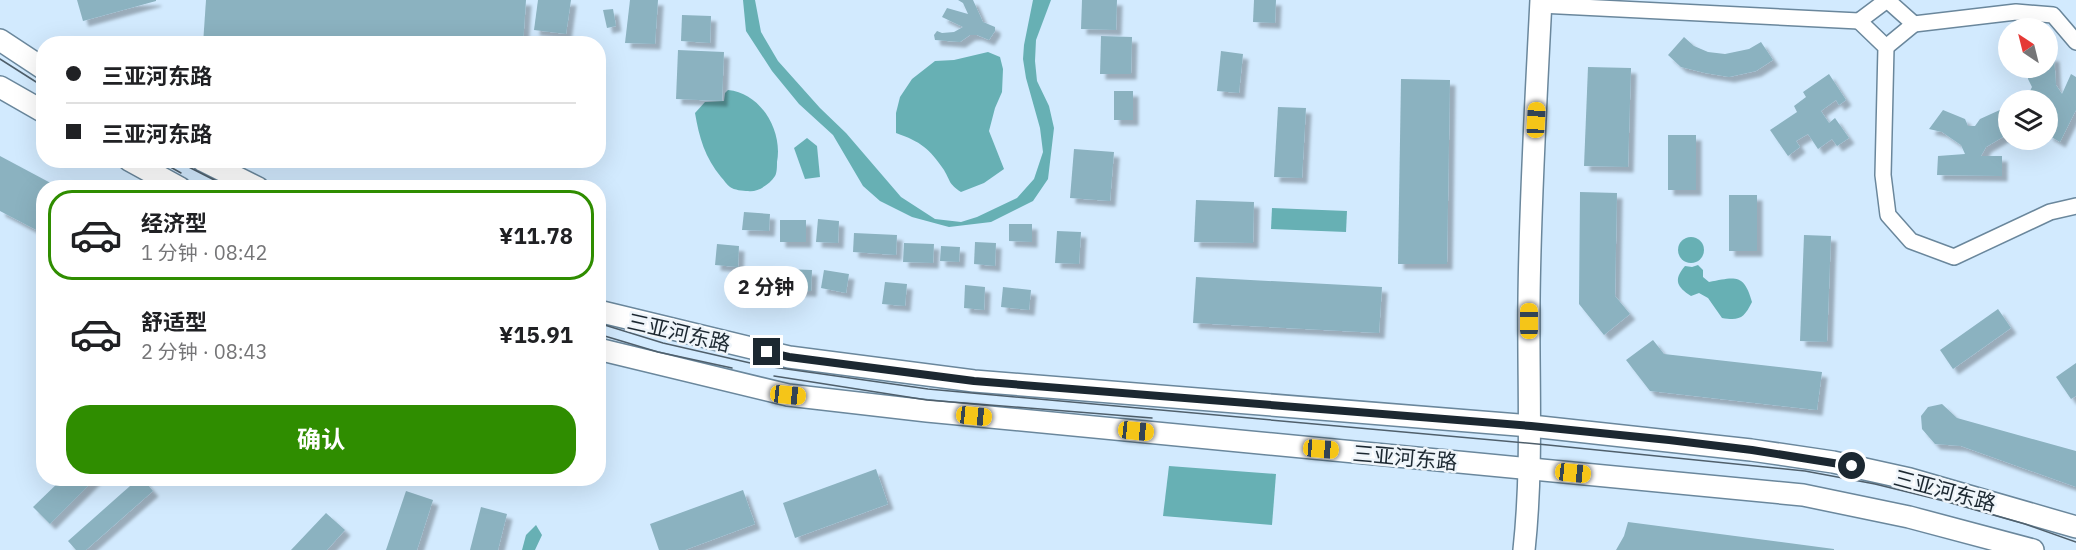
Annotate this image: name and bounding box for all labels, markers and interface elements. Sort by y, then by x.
north arrow [1998,18,2058,78]
map controls [1998,18,2058,150]
text: 三亚河东路 [102,61,212,90]
button: layers [1998,90,2058,150]
car [1526,102,1546,138]
text: 三亚河东路 [102,119,212,148]
icon: car [69,208,123,262]
text: 经济型 [141,208,207,237]
text: ¥11.78 [499,221,573,250]
text: 1 分钟 · 08:42 [141,239,268,266]
callout: 2 分钟 [725,265,809,307]
text: 2 分钟 [738,273,794,300]
car [1520,303,1538,339]
icon: car [69,307,123,361]
text: 舒适型 [141,307,207,336]
street label: 三亚河东路 [625,307,733,357]
text: ¥15.91 [499,320,573,349]
text: 2 分钟 · 08:43 [141,338,268,365]
route end [753,338,780,365]
car [769,384,807,406]
button: 确认 [66,405,576,474]
car [955,405,993,427]
car [1117,420,1155,442]
car [1302,438,1340,460]
street label: 三亚河东路 [1351,438,1459,476]
route start [1838,452,1865,479]
car [1554,462,1592,484]
street label: 三亚河东路 [1891,463,1999,517]

